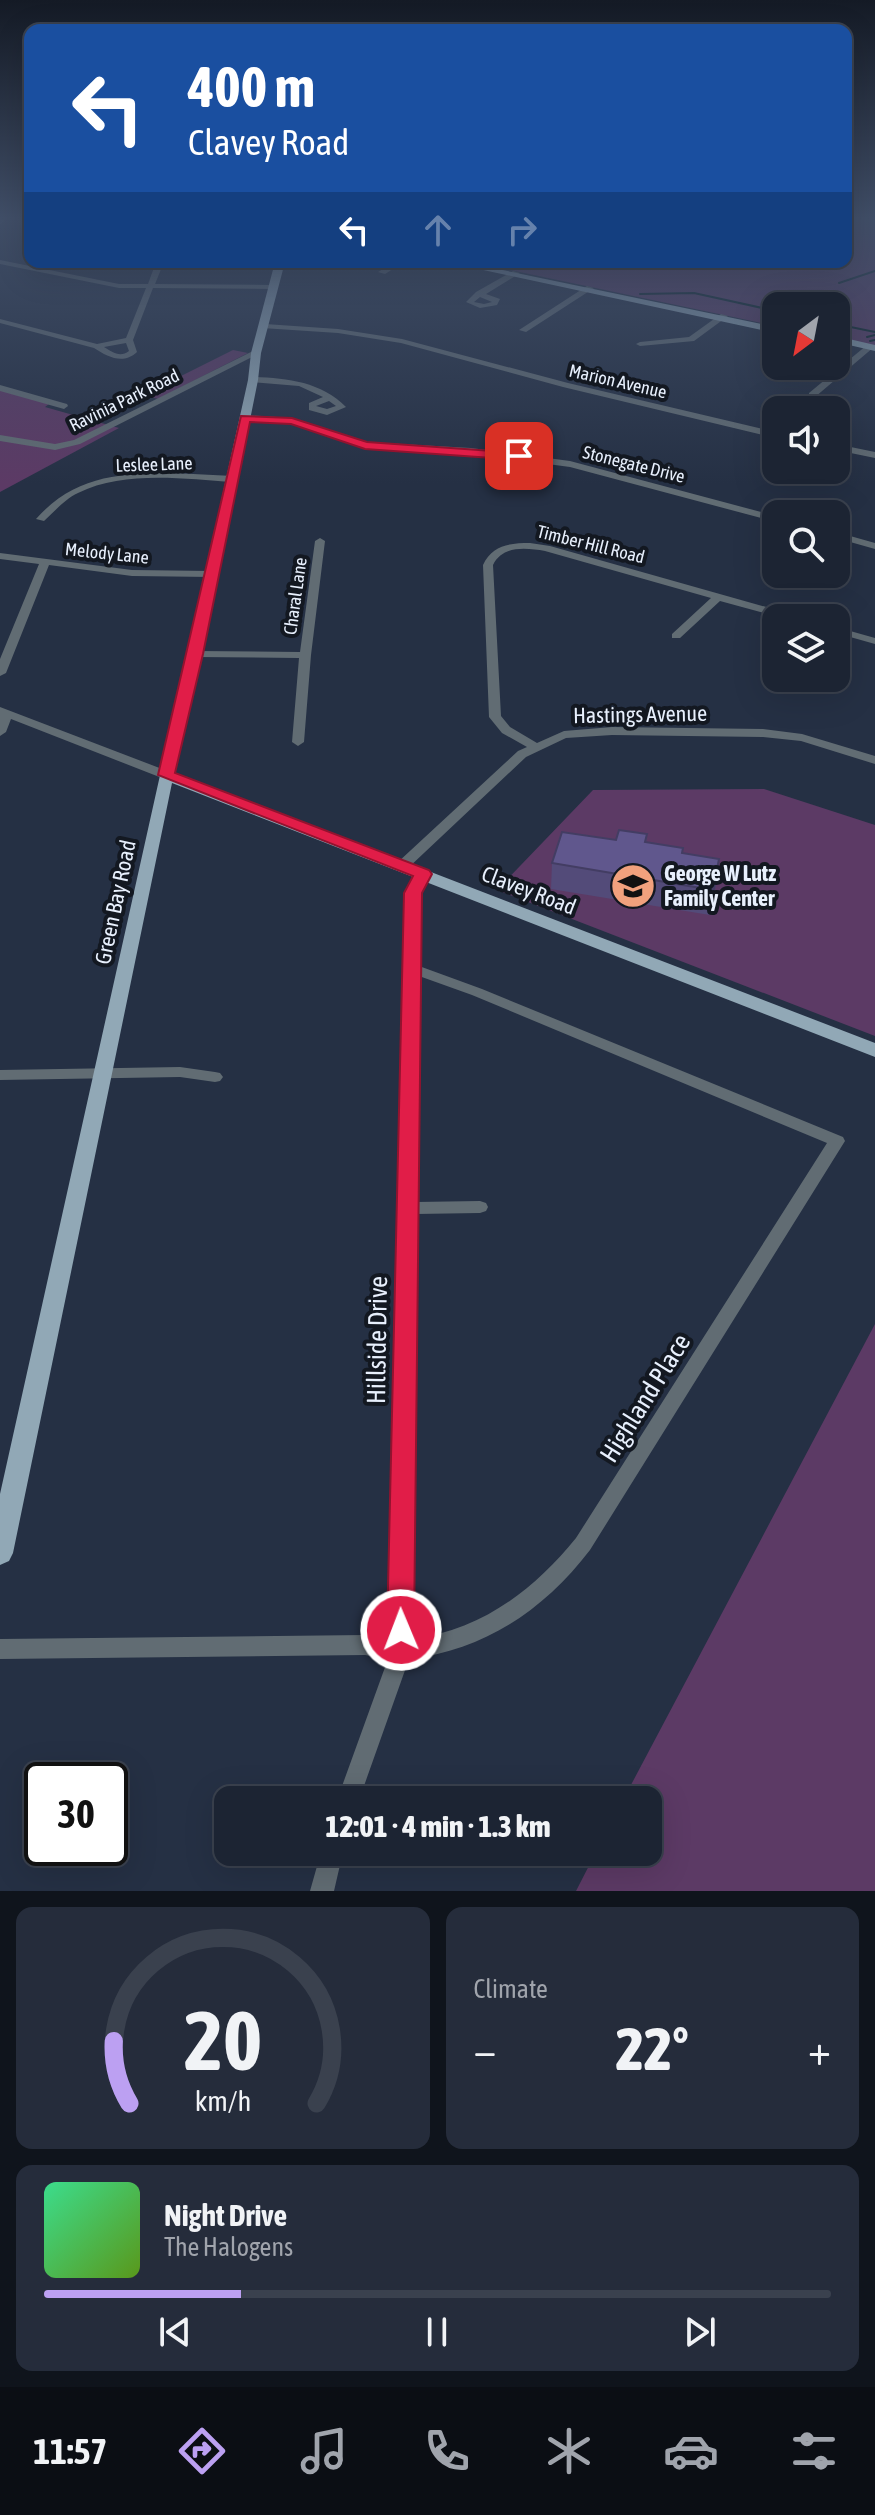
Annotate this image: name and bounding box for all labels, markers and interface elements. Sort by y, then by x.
text: 400 m [188,55,315,119]
icon: left [56,56,160,160]
text: Clavey Road [188,121,349,163]
icon: left [332,208,376,252]
icon: ahead [416,208,460,252]
icon: right [500,208,544,252]
north arrow [762,292,850,380]
map controls [762,292,850,692]
street label: Marion Avenue [567,360,669,402]
street label: Ravinia Park Road [66,364,182,436]
button: sound [762,396,850,484]
pin [485,422,553,490]
icon: arrive [497,434,541,478]
street label: Stonegate Drive [581,441,687,487]
street label: Leslee Lane [115,452,193,476]
button: search [762,500,850,588]
street label: Timber Hill Road [535,520,647,568]
street label: Melody Lane [64,538,150,568]
street label: Charal Lane [279,556,311,636]
button: layers [762,604,850,692]
street label: Hastings Avenue [573,700,707,728]
street label: Green Bay Road [89,837,141,967]
street label: Clavey Road [478,860,580,920]
place label: George W Lutz Family Center [664,860,776,911]
school or university icon: George W Lutz Family Center [609,862,657,910]
street label: Hillside Drive [361,1276,393,1404]
street label: Highland Place [594,1328,696,1468]
position arrow [359,1588,443,1672]
speed limit sign: 30 [24,1762,128,1866]
text: 12:01 · 4 min · 1.3 km [325,1809,551,1843]
text: Climate [474,1974,548,2004]
text: 20 [184,1992,262,2088]
text: 22° [616,2014,689,2083]
text: − [474,2024,496,2074]
text: + [808,2024,831,2074]
text: km/h [194,2084,251,2117]
text: Night Drive [164,2198,287,2232]
text: The Halogens [164,2232,293,2262]
icon: previous [153,2310,197,2354]
icon: pause [415,2310,459,2354]
icon: next [678,2310,722,2354]
icon: directions [174,2423,230,2479]
icon: music [296,2423,352,2479]
icon: phone [419,2423,475,2479]
icon: climate [541,2423,597,2479]
icon: car [663,2423,719,2479]
icon: filters [786,2423,842,2479]
text: 11:57 [33,2430,107,2472]

